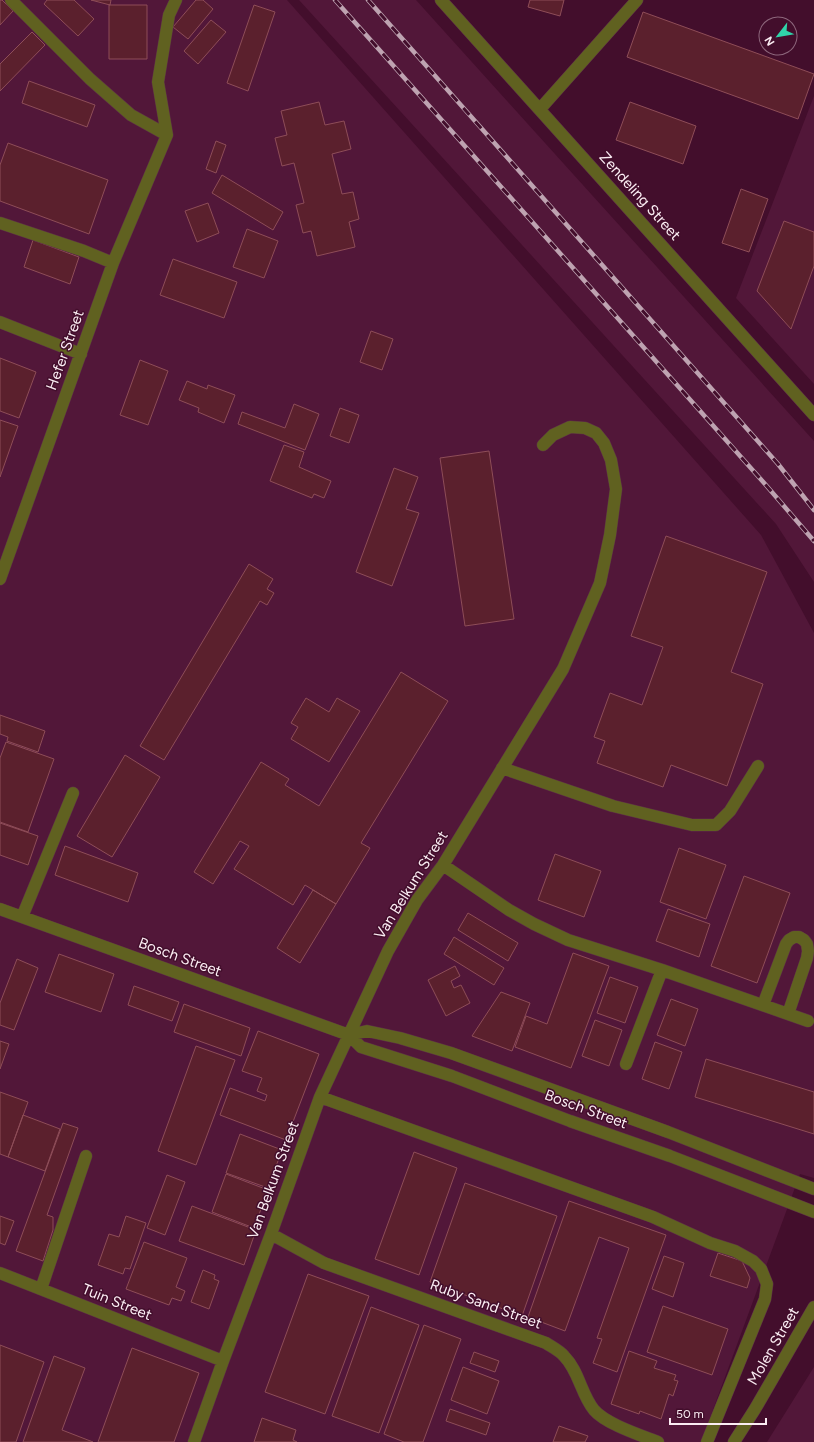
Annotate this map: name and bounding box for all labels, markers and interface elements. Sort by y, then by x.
north arrow [758,16,798,56]
text: N [762,34,778,48]
street label: Zendeling Street [596,148,685,244]
street label: Hefer Street [42,307,88,393]
street label: Van Belkum Street [370,827,452,942]
street label: Bosch Street [136,934,224,980]
street label: Bosch Street [542,1086,630,1132]
street label: Van Belkum Street [243,1118,303,1241]
street label: Ruby Sand Street [428,1275,545,1333]
street label: Tuin Street [80,1280,155,1324]
street label: Molen Street [743,1304,803,1388]
scale bar [670,1400,766,1426]
text: 50 m [676,1407,704,1421]

